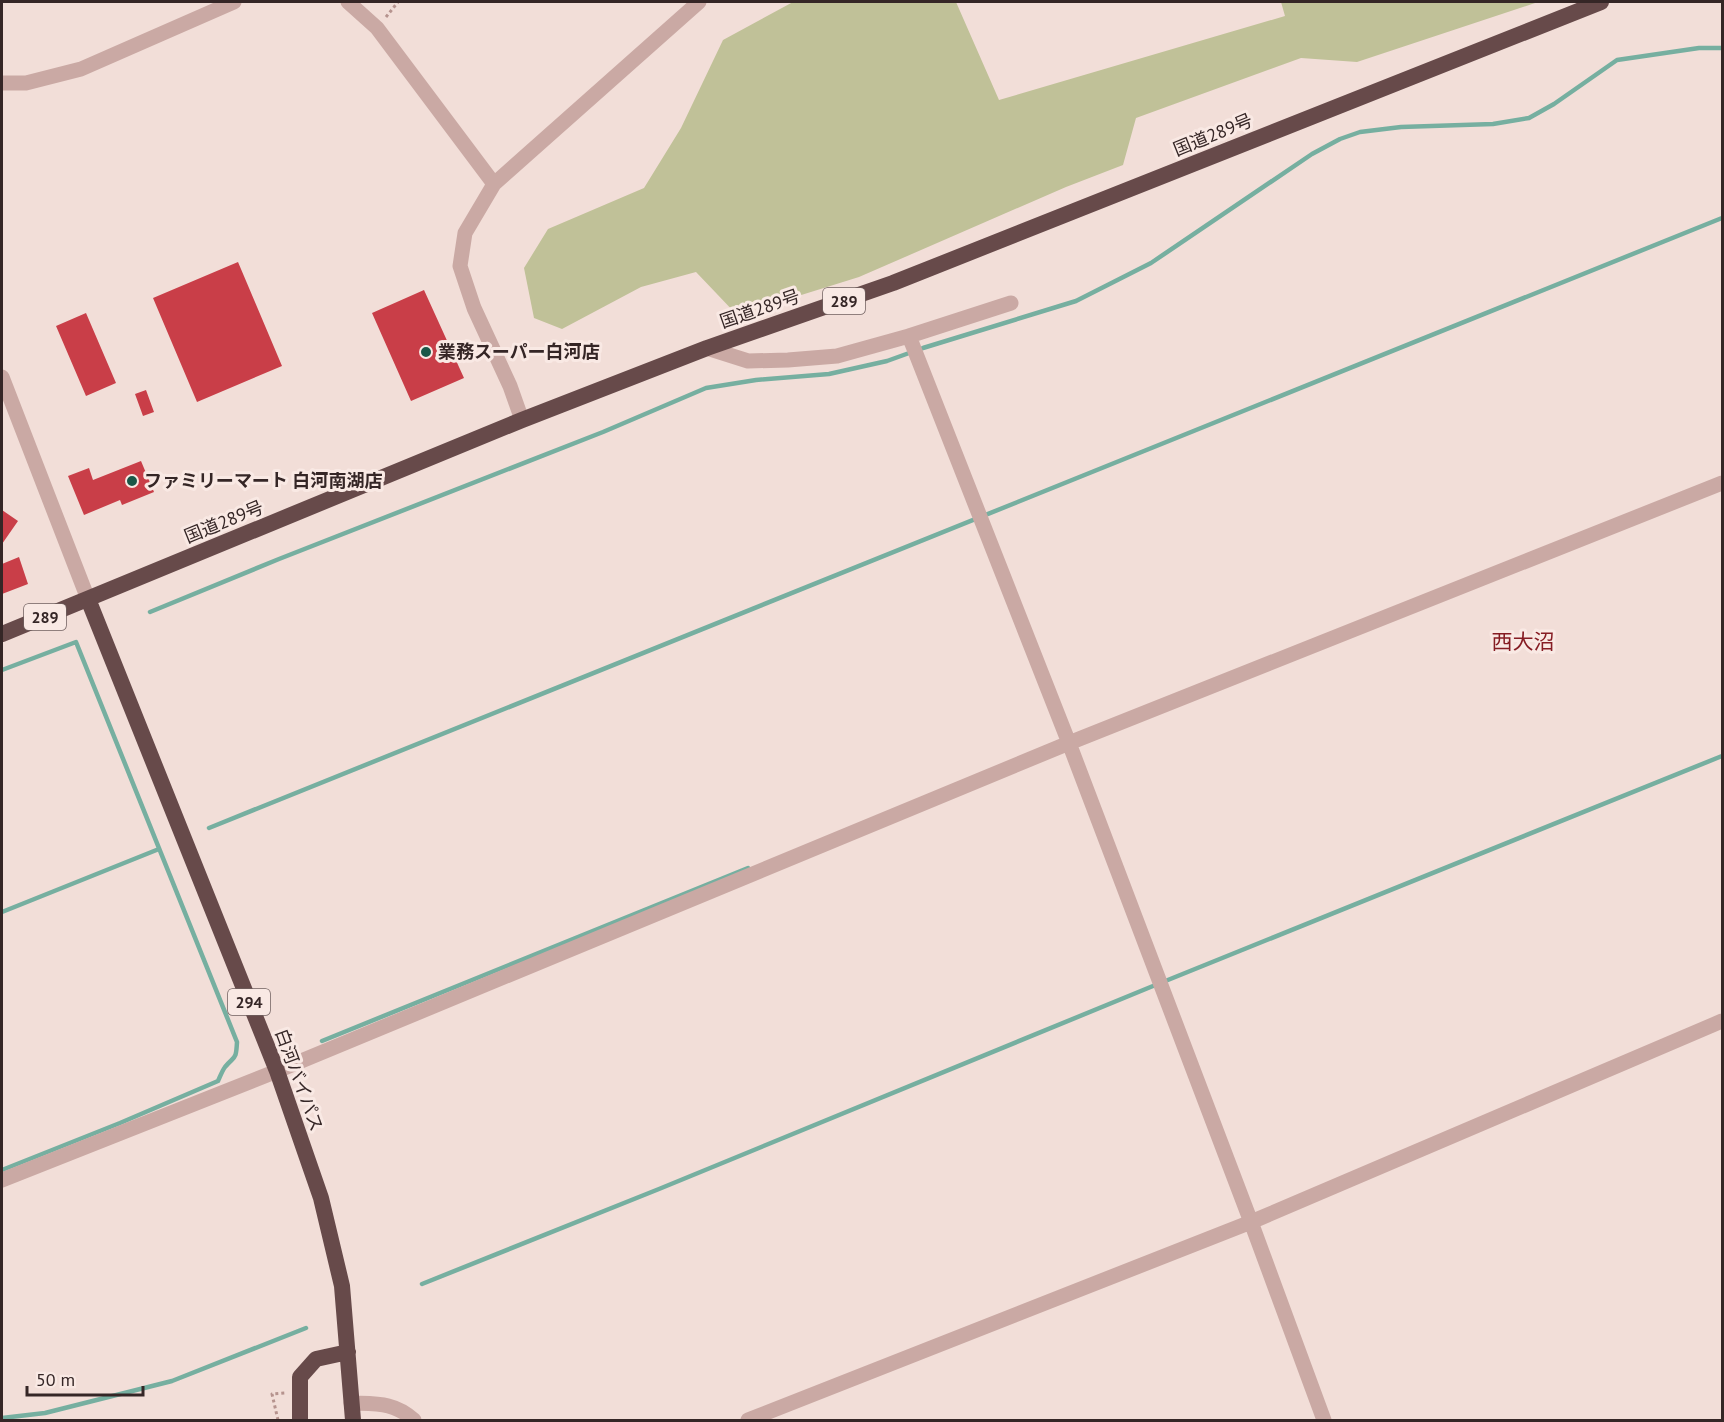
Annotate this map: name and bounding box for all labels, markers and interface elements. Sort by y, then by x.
street label: 国道289号 [1170,108,1256,161]
street label: 国道289号 [717,284,803,333]
road number: 289 [823,288,865,314]
place label: 業務スーパー白河店 [438,340,600,363]
marker: 業務スーパー白河店 [419,345,433,359]
place label: ファミリーマート 白河南湖店 [144,469,383,492]
marker: ファミリーマート 白河南湖店 [125,474,139,488]
street label: 国道289号 [181,495,267,548]
road number: 289 [24,604,66,630]
district label: 西大沼 [1492,628,1555,655]
road number: 294 [228,989,270,1015]
street label: 白河バイパス [270,1025,329,1134]
scale bar [27,1359,142,1397]
text: 50 m [36,1368,75,1391]

